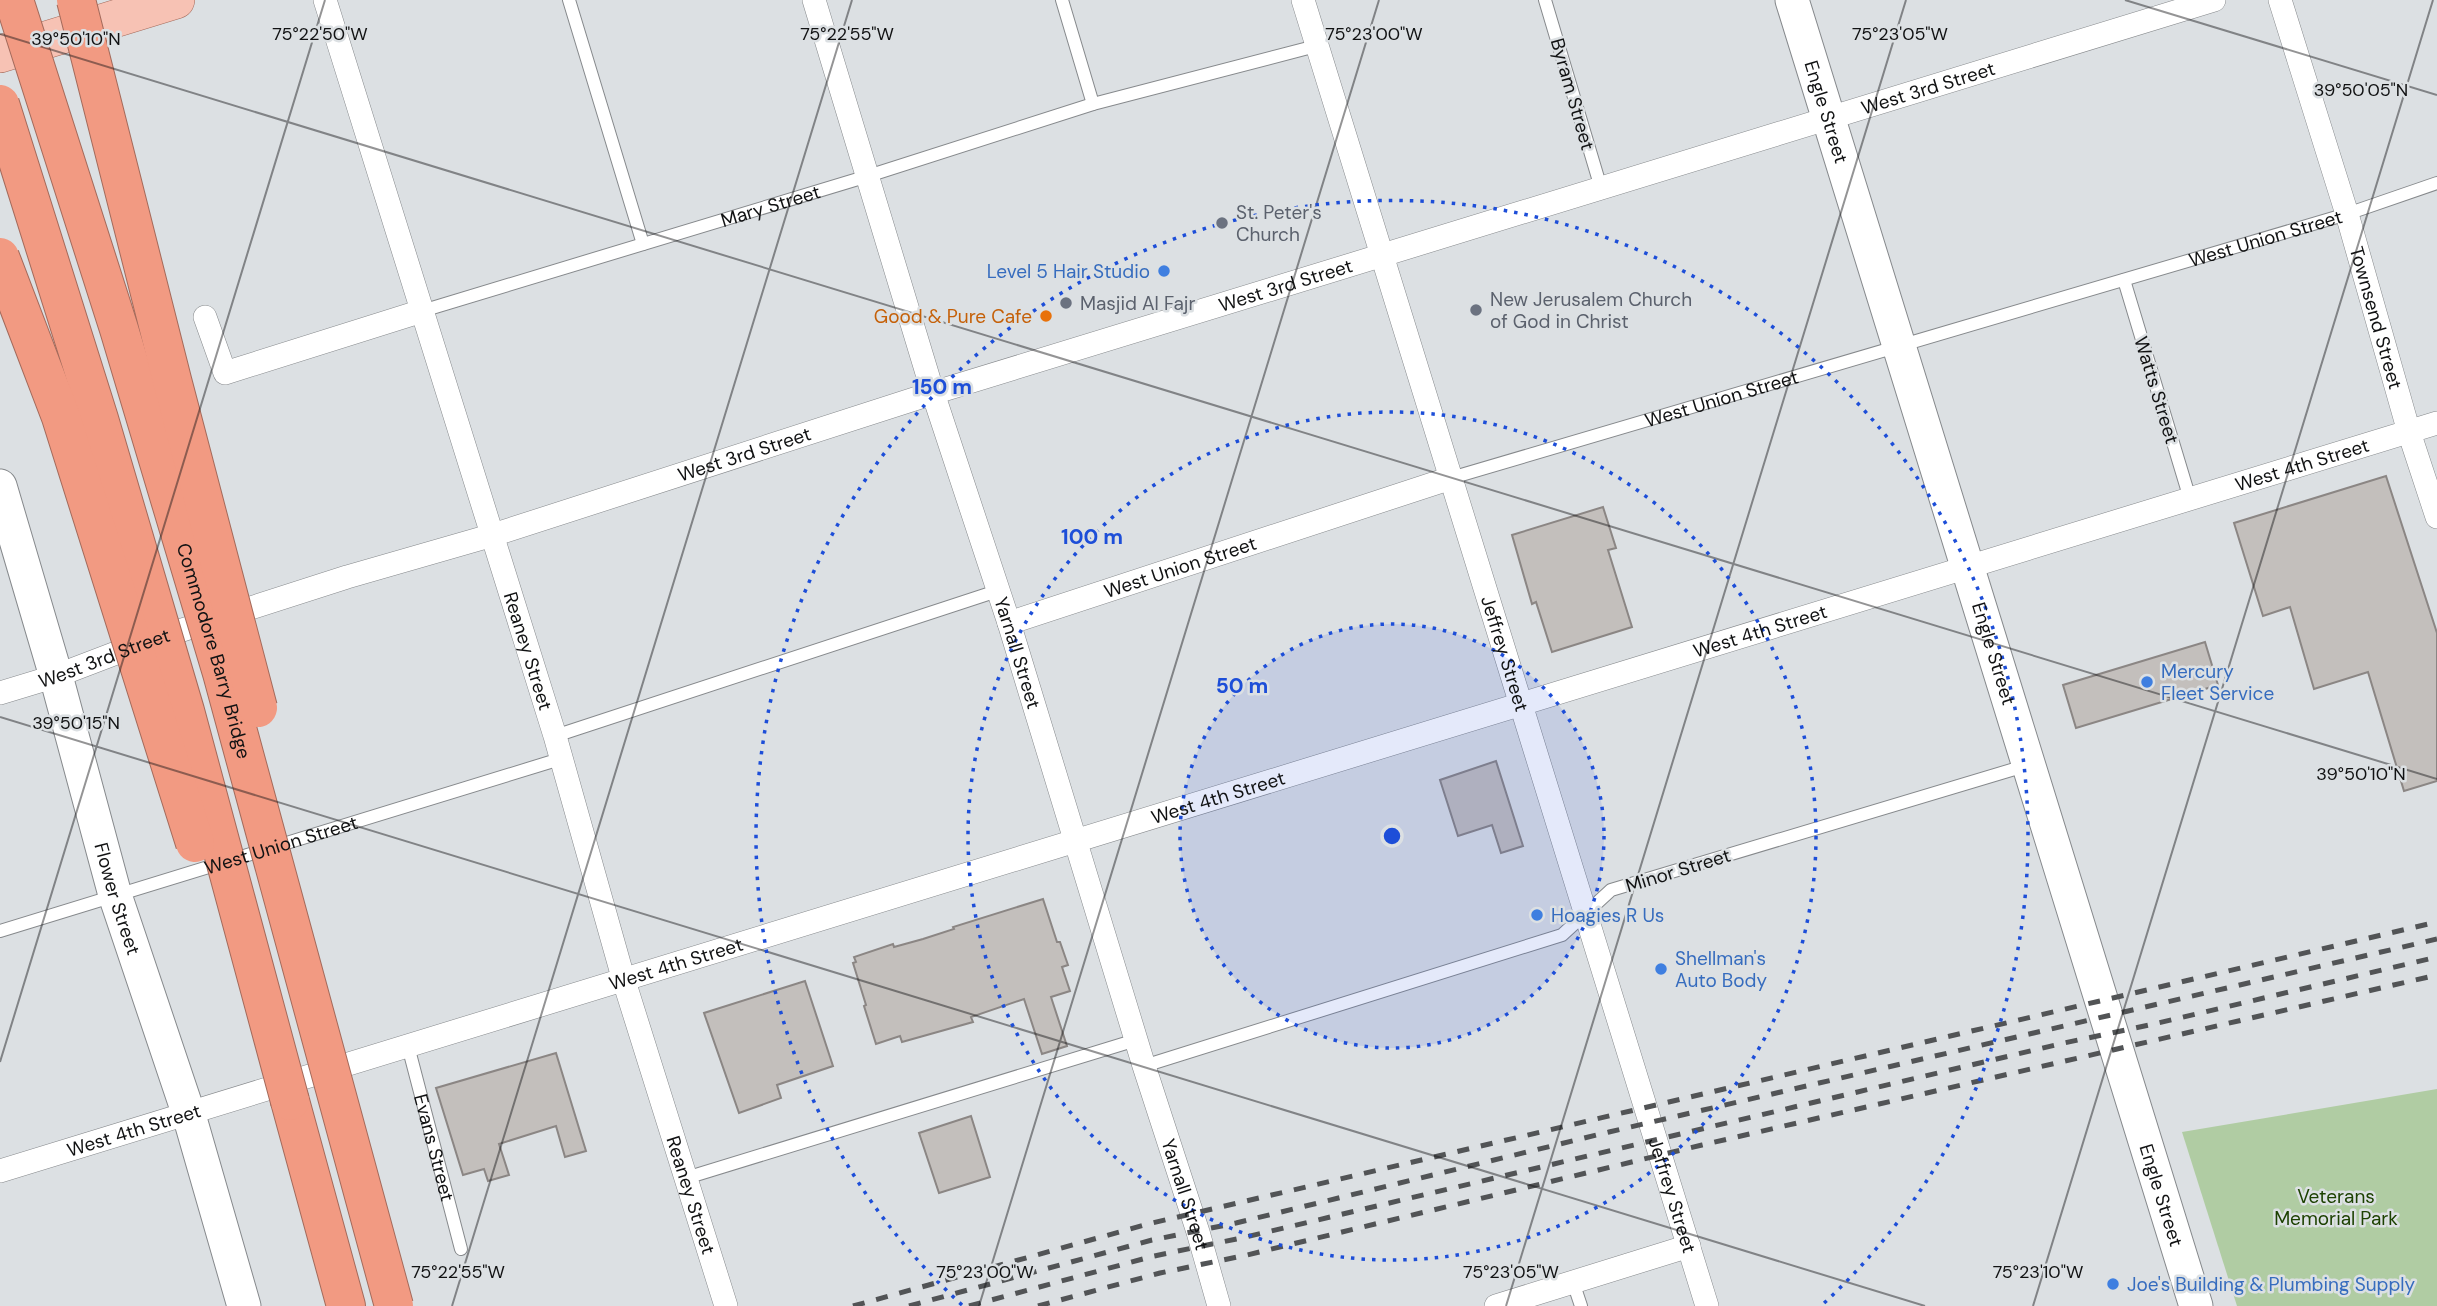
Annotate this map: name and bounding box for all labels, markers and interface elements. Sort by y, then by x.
text: 75°22'50"W [272,22,368,46]
text: 75°22'55"W [800,22,894,46]
text: 75°23'00"W [1325,22,1423,46]
text: 75°23'05"W [1852,22,1948,46]
text: 39°50'10"N [31,27,121,51]
street label: Byram Street [1545,35,1600,153]
street label: West 3rd Street [1858,56,1998,121]
street label: Engle Street [1798,57,1854,166]
text: 39°50'05"N [2314,78,2408,102]
street label: Mary Street [718,179,823,233]
place label: St. Peter's Church [1236,200,1322,247]
street label: West Union Street [2186,204,2345,273]
marker: St. Peter's Church [1214,215,1230,231]
street label: Townsend Street [2344,243,2408,392]
street label: West 3rd Street [1216,253,1356,318]
place label: Level 5 Hair Studio [987,259,1150,284]
marker: Level 5 Hair Studio [1156,263,1172,279]
place label: New Jerusalem Church of God in Christ [1490,287,1692,334]
place label: Masjid Al Fajr [1080,291,1195,316]
marker: Masjid Al Fajr [1058,295,1074,311]
marker: New Jerusalem Church of God in Christ [1468,302,1484,318]
place label: Good & Pure Cafe [874,304,1032,329]
marker: Good & Pure Cafe [1038,308,1054,324]
street label: Watts Street [2128,333,2185,447]
street label: West Union Street [1642,364,1801,433]
text: 150 m [912,373,972,401]
street label: West 3rd Street [675,421,814,488]
street label: West 4th Street [2232,433,2372,497]
text: 100 m [1061,523,1123,551]
street label: West Union Street [1101,531,1260,604]
street label: Commodore Barry Bridge [171,540,257,762]
street label: Reaney Street [498,589,558,713]
street label: Jeffrey Street [1475,593,1534,715]
street label: Yarnall Street [988,594,1046,712]
street label: West 4th Street [1690,599,1830,664]
street label: Engle Street [1966,599,2021,708]
street label: West 3rd Street [35,623,173,694]
place label: Mercury Fleet Service [2161,659,2274,706]
text: 50 m [1216,672,1268,700]
marker: Mercury Fleet Service [2139,674,2155,690]
text: 39°50'15"N [32,711,120,735]
text: 39°50'10"N [2316,762,2406,786]
street label: West 4th Street [1148,765,1288,830]
street label: West Union Street [202,810,361,880]
centre of rings [1380,824,1404,848]
street label: Flower Street [88,840,146,958]
street label: Minor Street [1623,843,1734,898]
place label: Hoagies R Us [1551,903,1664,928]
marker: Hoagies R Us [1529,907,1545,923]
street label: West 4th Street [606,932,746,996]
place label: Shellman's Auto Body [1675,946,1767,993]
marker: Shellman's Auto Body [1653,961,1669,977]
street label: Evans Street [408,1091,460,1204]
street label: West 4th Street [64,1098,204,1163]
street label: Reaney Street [660,1133,721,1258]
street label: Jeffrey Street [1643,1134,1702,1256]
street label: Yarnall Street [1156,1136,1215,1253]
street label: Engle Street [2134,1141,2189,1250]
park label: Veterans Memorial Park [2274,1184,2398,1231]
text: 75°22'55"W [411,1260,505,1284]
text: 75°23'00"W [936,1260,1034,1284]
text: 75°23'05"W [1463,1260,1559,1284]
text: 75°23'10"W [1993,1260,2083,1284]
place label: Joe's Building & Plumbing Supply [2127,1272,2416,1297]
marker: Joe's Building & Plumbing Supply [2105,1276,2121,1292]

